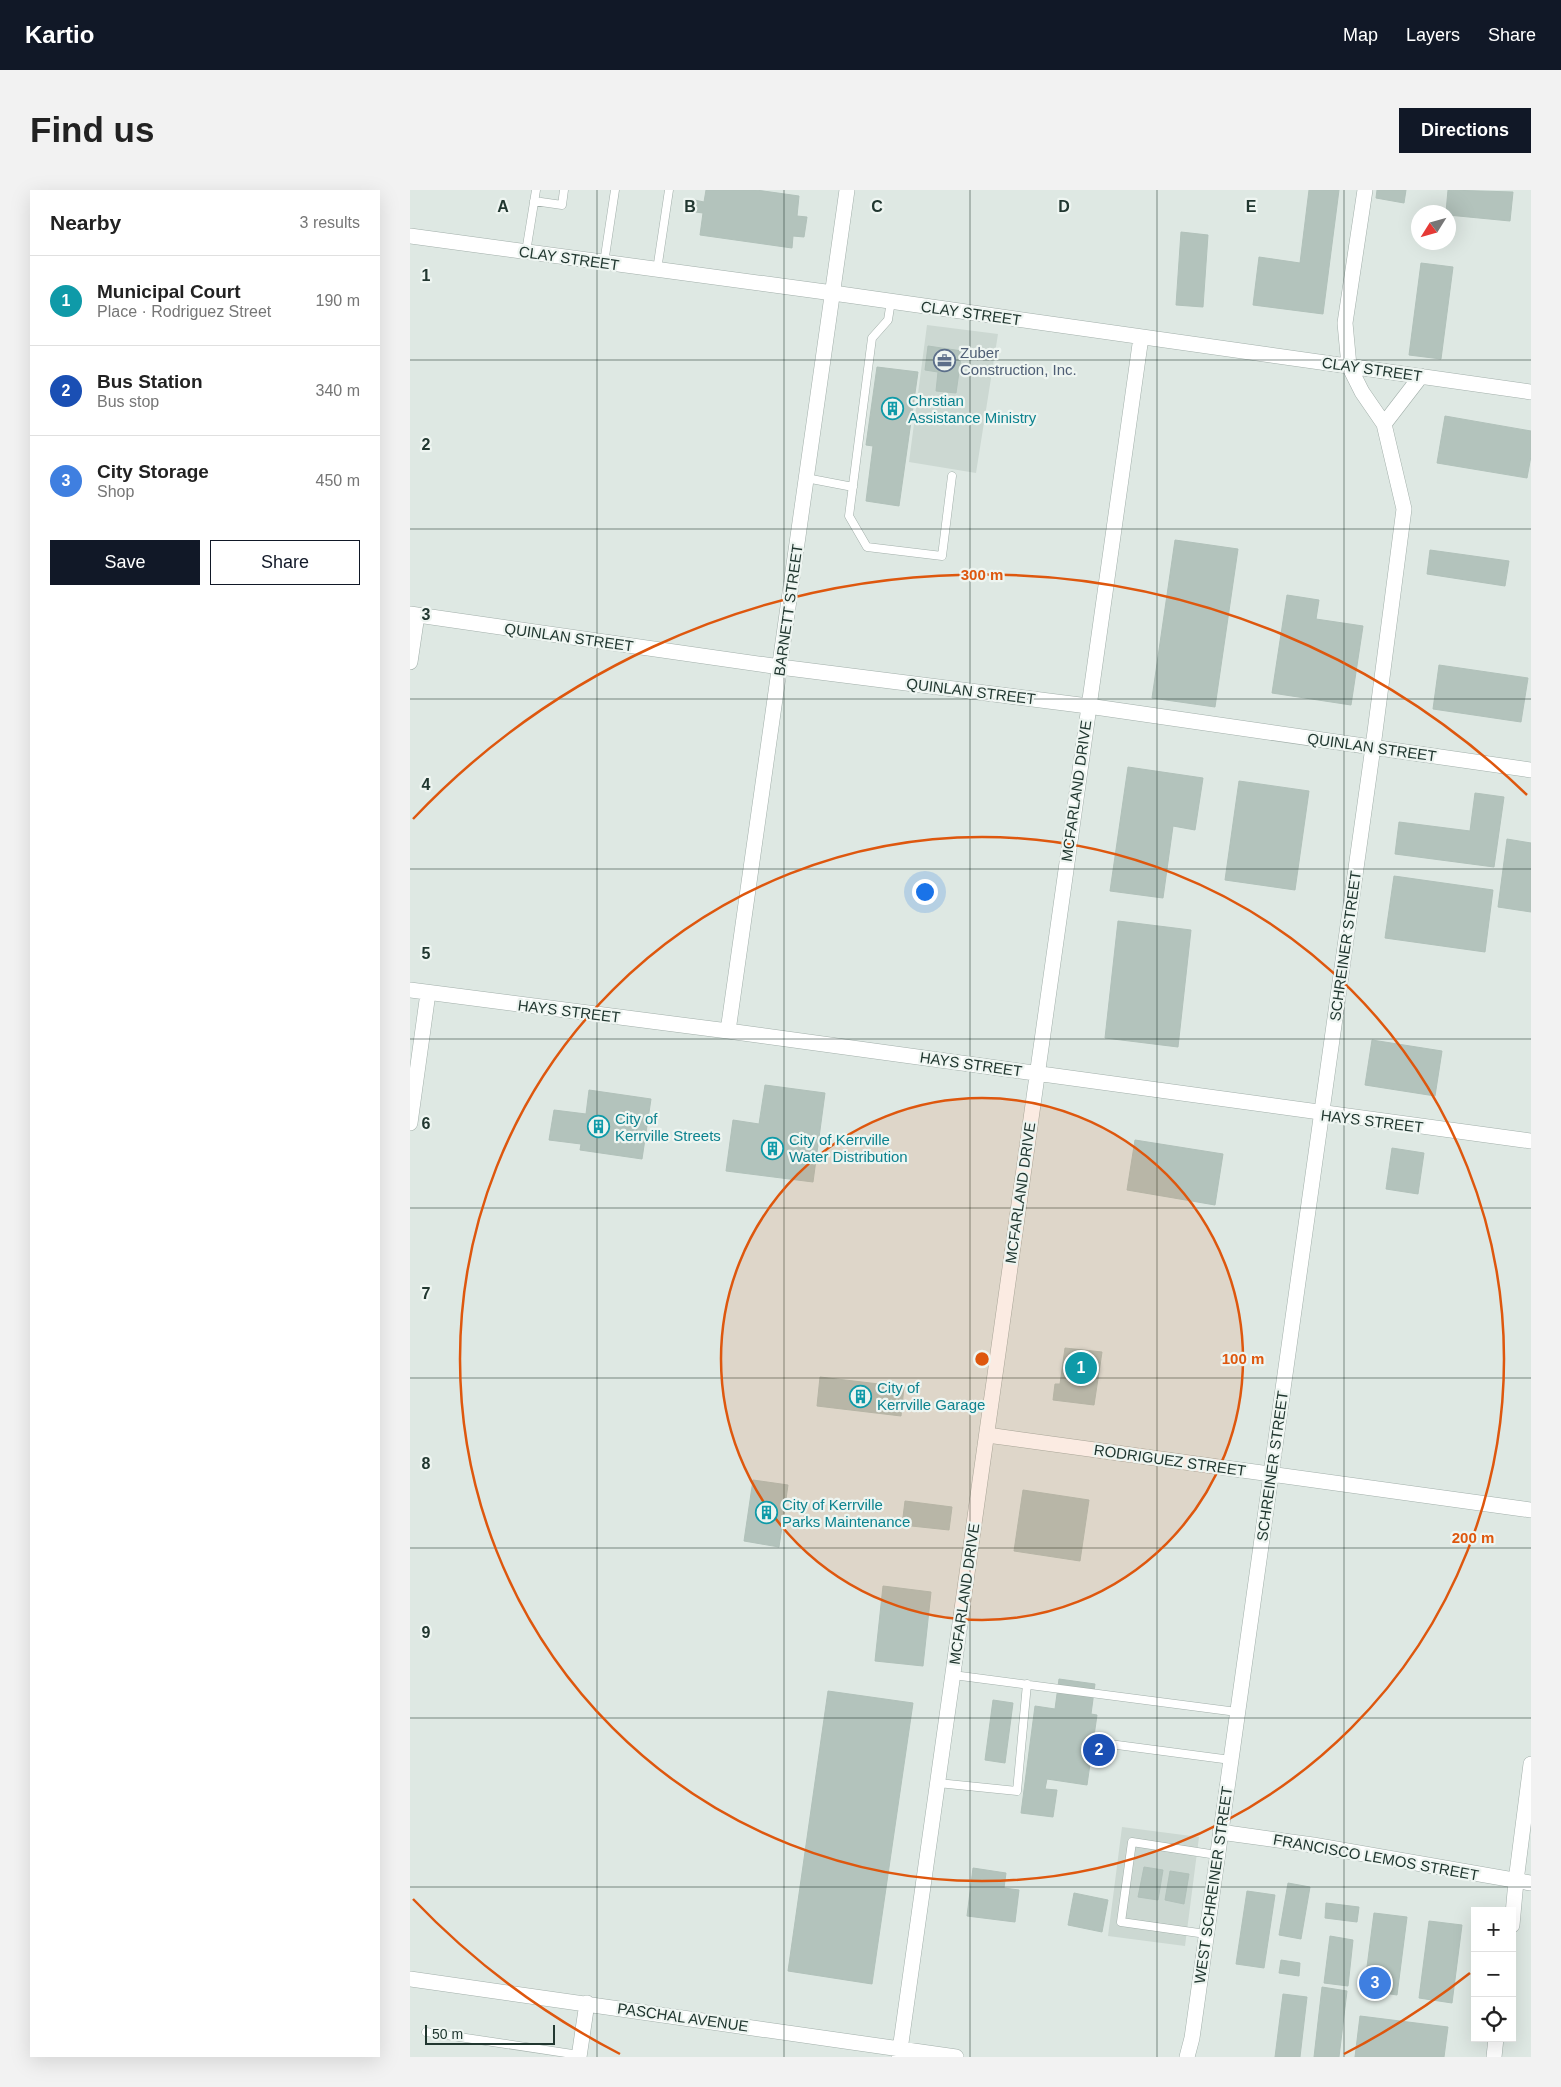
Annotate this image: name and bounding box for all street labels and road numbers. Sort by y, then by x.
street label: CLAY STREET [518,243,620,273]
street label: CLAY STREET [920,298,1022,328]
street label: CLAY STREET [1321,354,1423,384]
street label: BARNETT STREET [770,543,806,677]
street label: QUINLAN STREET [503,620,635,654]
street label: QUINLAN STREET [905,675,1037,707]
street label: MCFARLAND DRIVE [1058,719,1094,863]
street label: QUINLAN STREET [1306,730,1438,764]
street label: SCHREINER STREET [1326,870,1364,1022]
street label: HAYS STREET [517,996,621,1026]
street label: HAYS STREET [919,1048,1023,1080]
street label: HAYS STREET [1320,1106,1424,1136]
street label: MCFARLAND DRIVE [1002,1121,1038,1265]
street label: SCHREINER STREET [1253,1390,1291,1542]
street label: RODRIGUEZ STREET [1093,1441,1247,1479]
street label: MCFARLAND DRIVE [946,1522,982,1666]
street label: WEST SCHREINER STREET [1191,1785,1235,1985]
street label: FRANCISCO LEMOS STREET [1272,1831,1480,1883]
street label: PASCHAL AVENUE [616,1999,750,2035]

